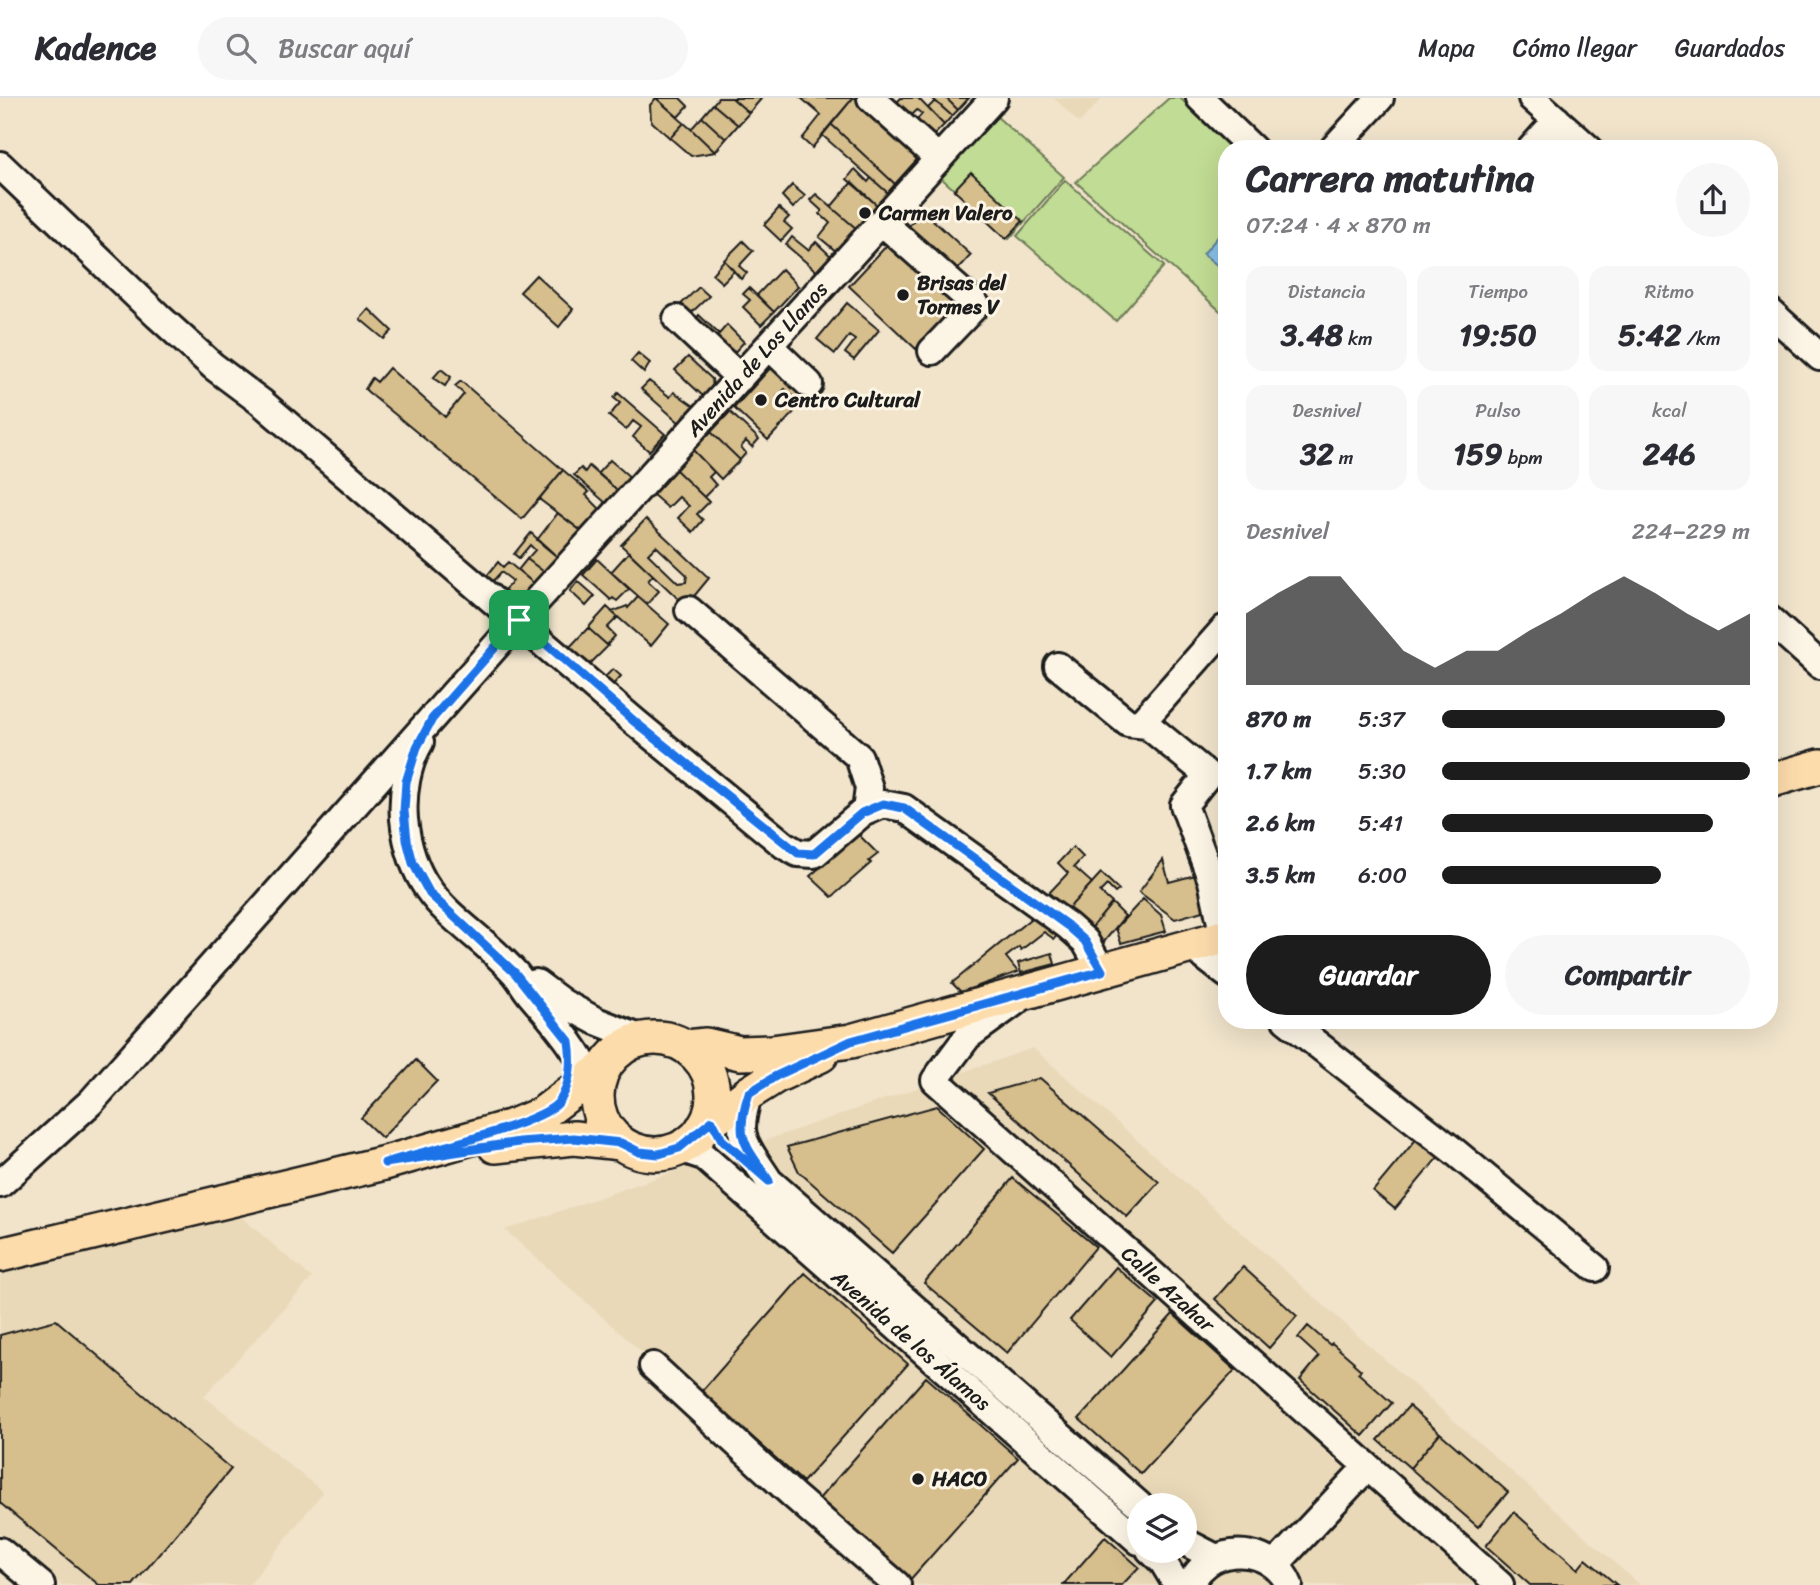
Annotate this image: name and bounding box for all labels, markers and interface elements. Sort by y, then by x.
search box [198,17,688,80]
text: Kadence [35,19,156,77]
text: Buscar aquí [278,25,411,71]
text: Mapa [1418,27,1475,69]
text: Cómo llegar [1513,27,1637,69]
text: Guardados [1675,27,1785,69]
icon: search [222,29,260,67]
text: Carrera matutina [1246,145,1535,212]
button: share [1676,163,1750,237]
place label: Carmen Valero [878,194,1013,232]
marker: Carmen Valero [857,205,873,221]
text: 07:24 · 4 × 870 m [1246,205,1431,246]
place label: Brisas del Tormes V [917,264,1007,326]
street label: Avenida de Los Llanos [676,272,838,446]
text: Distancia [1288,275,1366,308]
text: Tiempo [1468,275,1528,308]
text: Ritmo [1645,275,1694,308]
marker: Brisas del Tormes V [895,287,911,303]
text: 3.48 [1281,308,1343,362]
text: 19:50 [1459,308,1537,362]
text: 5:42 [1618,308,1682,362]
text: km [1343,322,1373,355]
text: /km [1682,322,1721,355]
place label: Centro Cultural [774,381,921,419]
marker: Centro Cultural [753,392,769,408]
text: Desnivel [1292,394,1361,427]
text: Pulso [1475,394,1521,427]
text: kcal [1652,394,1687,427]
text: 32 [1300,427,1334,481]
text: 159 [1453,427,1503,481]
text: 246 [1643,427,1696,481]
text: m [1334,441,1353,474]
text: bpm [1503,441,1543,474]
text: Desnivel [1246,511,1329,552]
text: 224–229 m [1632,511,1750,552]
pin [489,590,549,650]
icon: arrive [500,601,538,639]
text: 870 m [1246,699,1311,740]
text: 5:37 [1358,699,1405,740]
text: 1.7 km [1246,751,1312,792]
text: 5:30 [1358,751,1406,792]
text: 2.6 km [1246,803,1315,844]
text: 5:41 [1358,803,1403,844]
text: 3.5 km [1246,855,1315,896]
text: 6:00 [1358,855,1407,896]
button: Guardar [1246,935,1491,1015]
button: Compartir [1505,935,1750,1015]
street label: Calle Azahar [1112,1236,1225,1343]
street label: Avenida de los Álamos [821,1259,1000,1421]
place label: HACO [931,1460,988,1498]
marker: HACO [910,1471,926,1487]
map controls [1127,1493,1197,1563]
button: layers [1127,1493,1197,1563]

